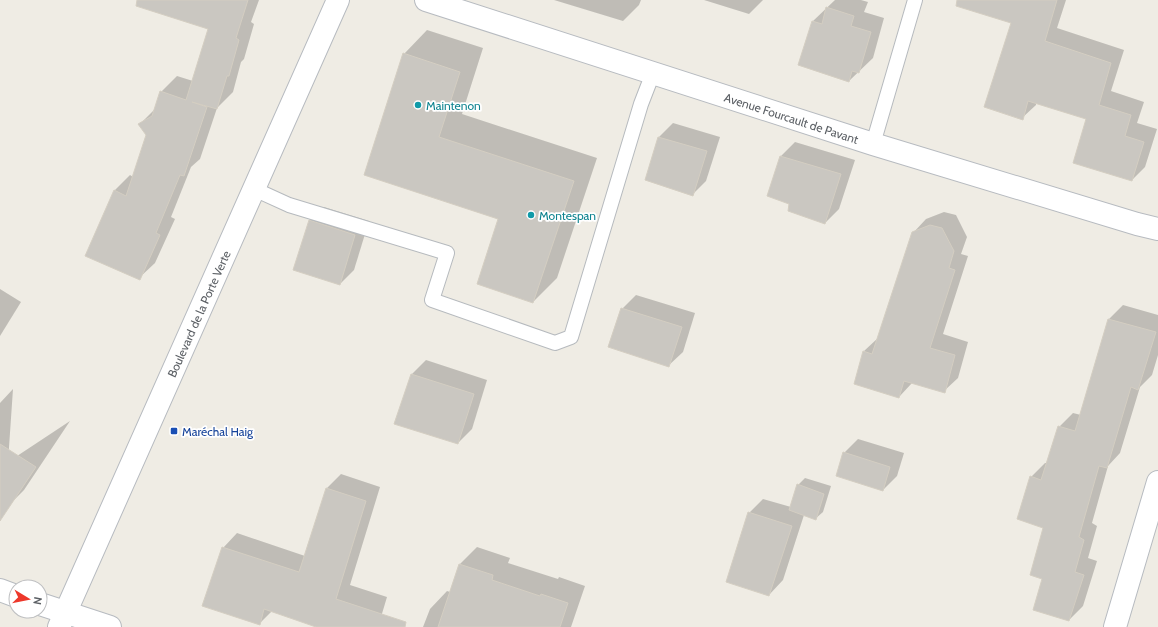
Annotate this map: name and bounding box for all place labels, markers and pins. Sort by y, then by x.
place label: Maintenon [426,98,481,113]
marker: Maintenon [413,100,423,110]
place label: Montespan [539,208,596,223]
marker: Montespan [526,210,536,220]
place label: Maréchal Haig [182,424,254,439]
marker: Maréchal Haig [169,426,179,436]

